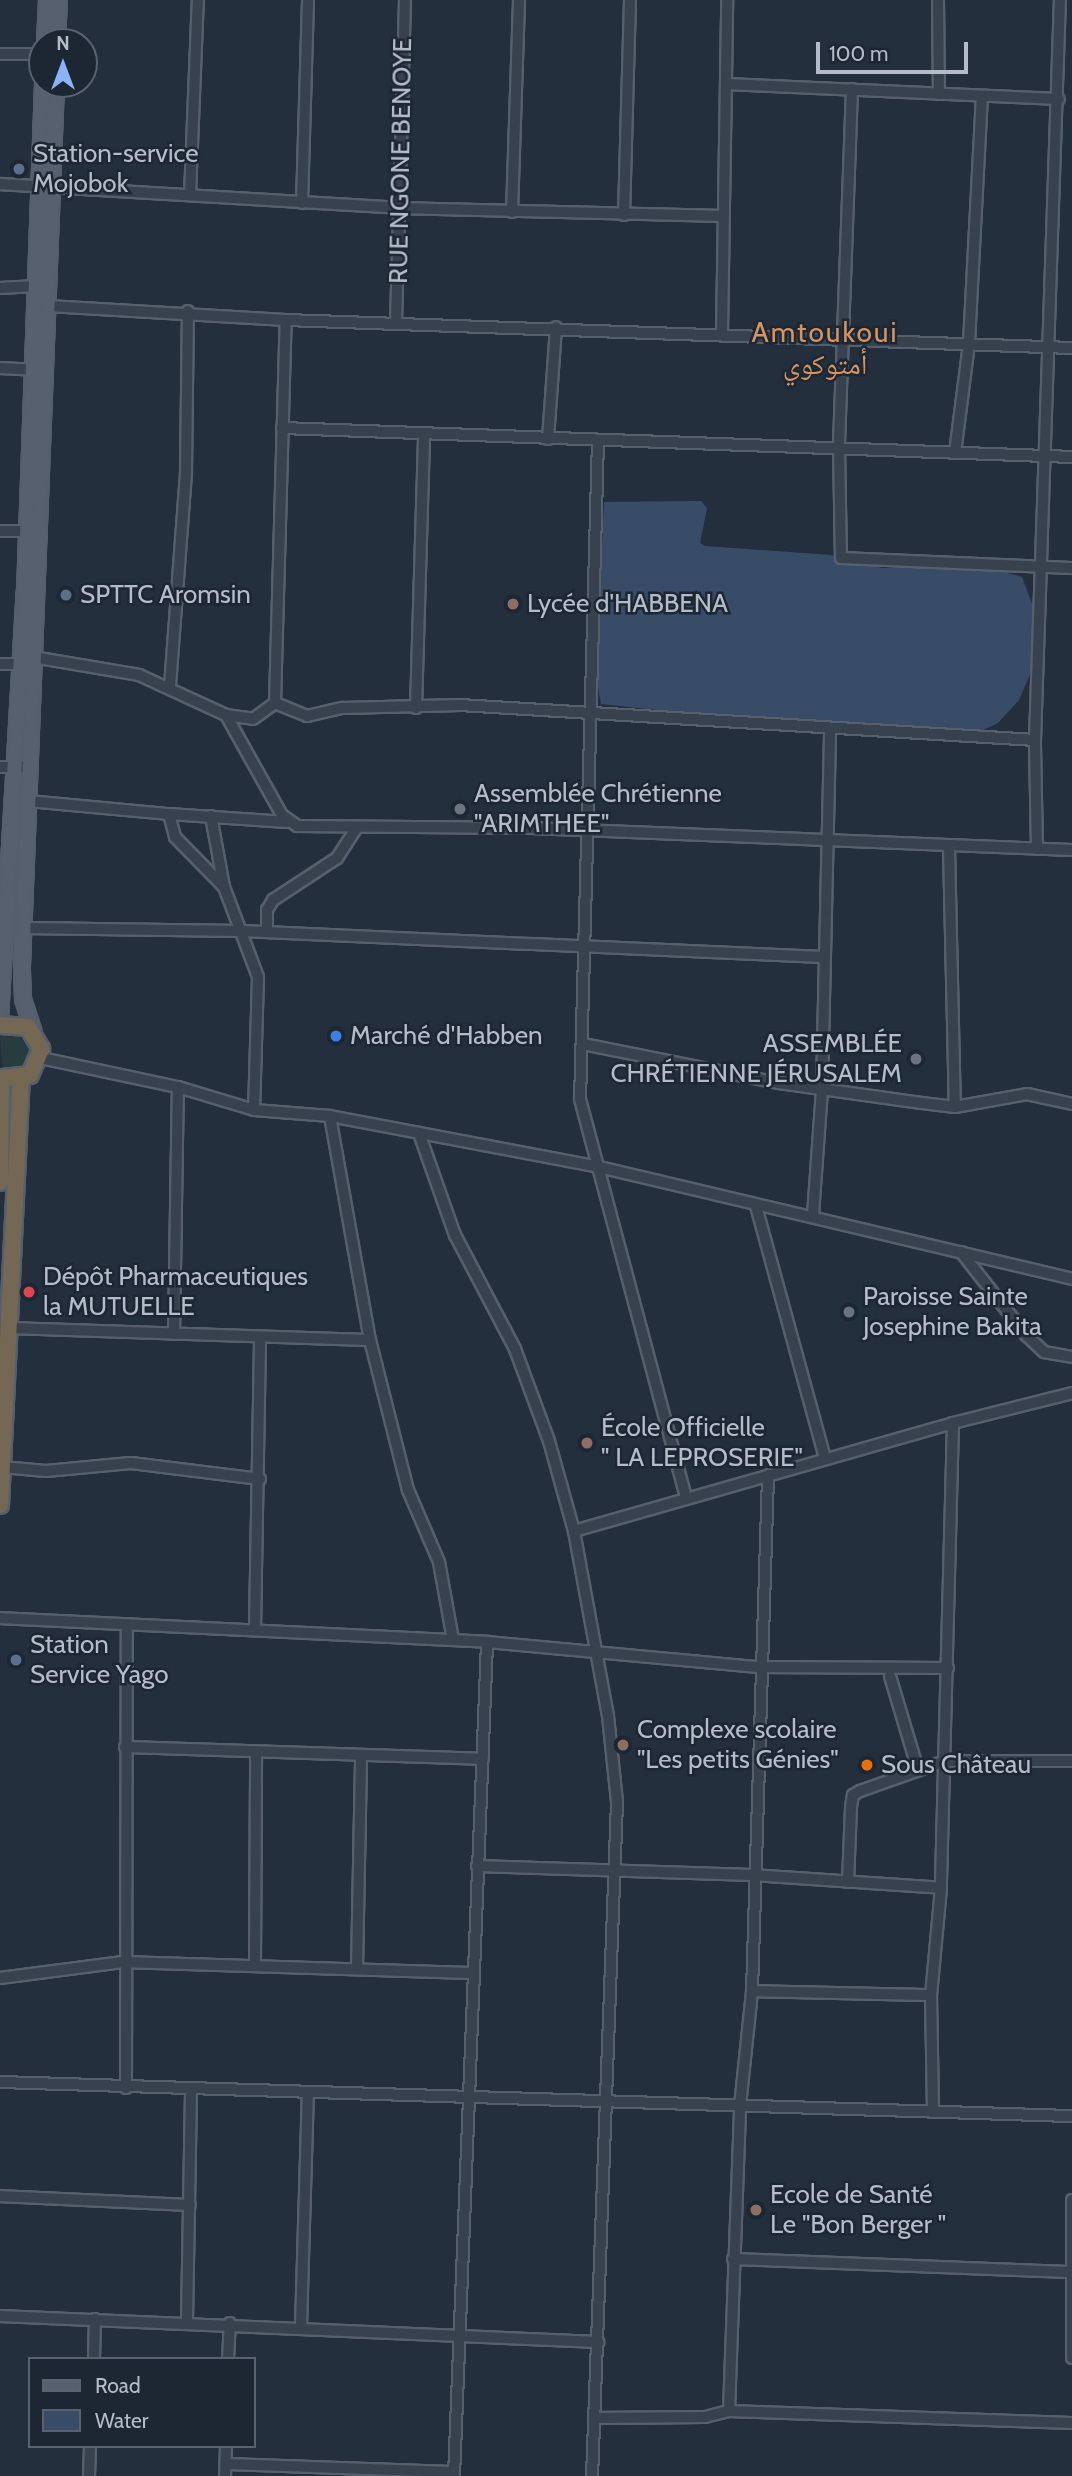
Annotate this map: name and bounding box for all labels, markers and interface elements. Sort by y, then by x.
north arrow [28,28,98,98]
scale bar [820,28,972,72]
text: N [56,32,70,55]
street label: RUE NGONE BENOYE [383,38,419,284]
text: 100 m [829,41,888,66]
place label: Station-service Mojobok [33,138,198,200]
marker: Station-service Mojobok [11,161,27,177]
district label: Amtoukoui أمتوكوي [753,315,897,381]
place label: SPTTC Aromsin [80,579,251,611]
marker: SPTTC Aromsin [58,587,74,603]
place label: Lycée d'HABBENA [527,588,728,620]
marker: Lycée d'HABBENA [505,596,521,612]
place label: Assemblée Chrétienne "ARIMTHEE" [474,778,722,840]
marker: Assemblée Chrétienne "ARIMTHEE" [452,801,468,817]
place label: Marché d'Habben [350,1020,543,1052]
marker: Marché d'Habben [328,1028,344,1044]
place label: ASSEMBLÉE CHRÉTIENNE JÉRUSALEM [611,1028,902,1090]
marker: ASSEMBLÉE CHRÉTIENNE JÉRUSALEM [908,1051,924,1067]
place label: Dépôt Pharmaceutiques la MUTUELLE [43,1261,308,1322]
place label: Paroisse Sainte Josephine Bakita [863,1281,1042,1342]
marker: Dépôt Pharmaceutiques la MUTUELLE [21,1284,37,1300]
marker: Paroisse Sainte Josephine Bakita [841,1304,857,1320]
place label: École Officielle " LA LEPROSERIE" [601,1412,803,1474]
marker: École Officielle " LA LEPROSERIE" [579,1435,595,1451]
place label: Station Service Yago [30,1629,169,1690]
marker: Station Service Yago [8,1652,24,1668]
place label: Complexe scolaire "Les petits Génies" [637,1714,839,1776]
marker: Complexe scolaire "Les petits Génies" [615,1737,631,1753]
place label: Sous Château [881,1749,1031,1781]
marker: Sous Château [859,1757,875,1773]
place label: Ecole de Santé Le "Bon Berger " [770,2179,946,2240]
marker: Ecole de Santé Le "Bon Berger " [748,2202,764,2218]
legend [28,2357,256,2448]
text: Road [95,2373,141,2398]
text: Water [95,2408,148,2433]

